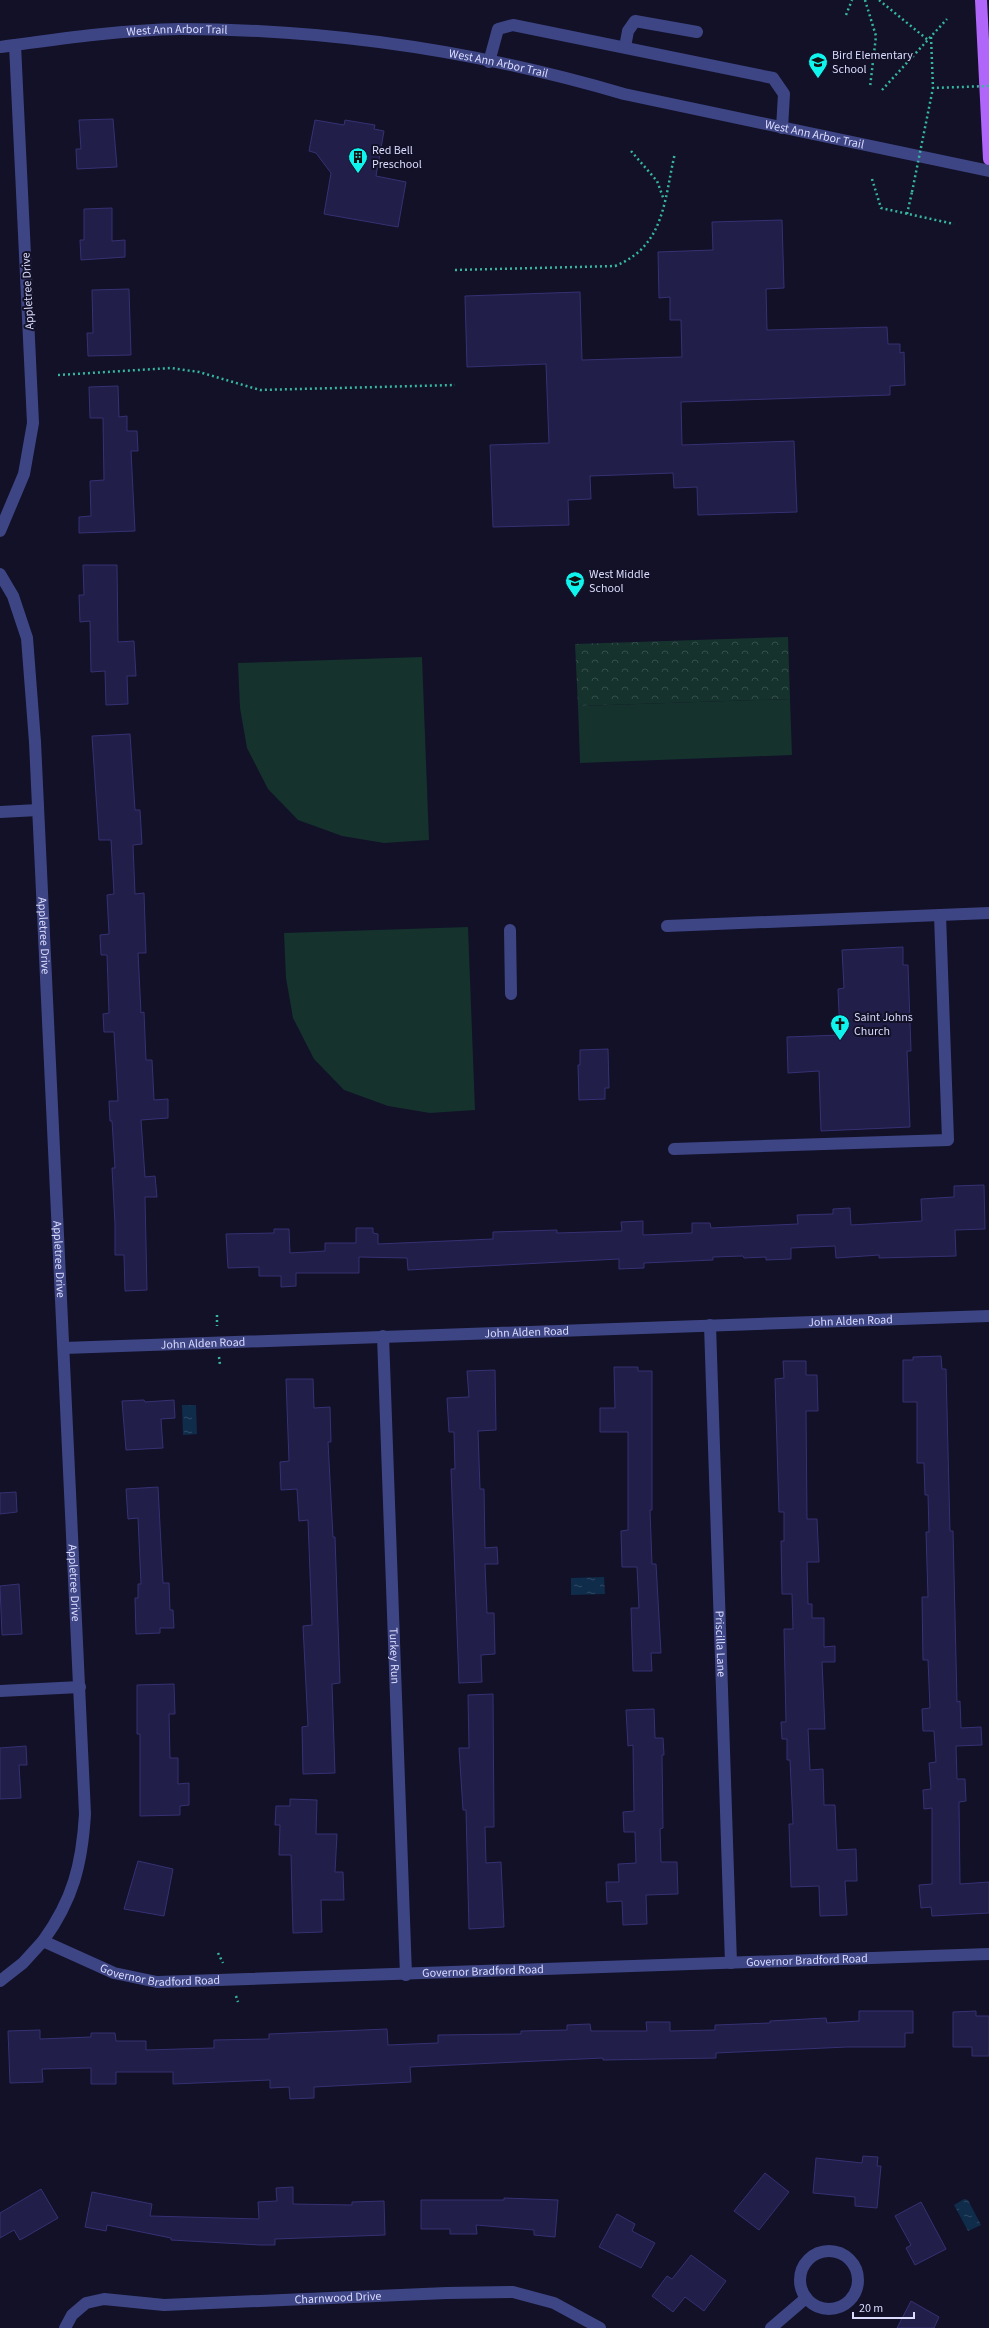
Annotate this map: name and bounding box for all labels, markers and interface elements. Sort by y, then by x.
street label: West Ann Arbor Trail [126,20,228,40]
street label: West Ann Arbor Trail [448,45,550,82]
place label: Bird Elementary School [832,47,913,78]
school or university icon: Bird Elementary School [807,51,829,79]
street label: West Ann Arbor Trail [763,115,866,153]
place label: Red Bell Preschool [372,142,422,173]
building icon: Red Bell Preschool [347,146,369,174]
street label: Appletree Drive [17,252,39,330]
place label: West Middle School [589,566,650,597]
school or university icon: West Middle School [564,570,586,598]
street label: Appletree Drive [34,897,54,975]
place label: Saint Johns Church [854,1009,913,1040]
church icon: Saint Johns Church [829,1013,851,1041]
street label: Appletree Drive [49,1220,69,1298]
street label: John Alden Road [808,1311,893,1331]
street label: John Alden Road [484,1322,569,1342]
street label: John Alden Road [160,1333,246,1353]
street label: Appletree Drive [64,1544,85,1622]
street label: Priscilla Lane [711,1610,730,1677]
street label: Turkey Run [385,1627,404,1684]
street label: Governor Bradford Road [746,1950,868,1971]
street label: Governor Bradford Road [97,1959,220,1991]
street label: Governor Bradford Road [422,1960,544,1982]
street label: Charnwood Drive [294,2287,382,2308]
scale bar [853,2294,914,2320]
text: 20 m [859,2300,883,2317]

